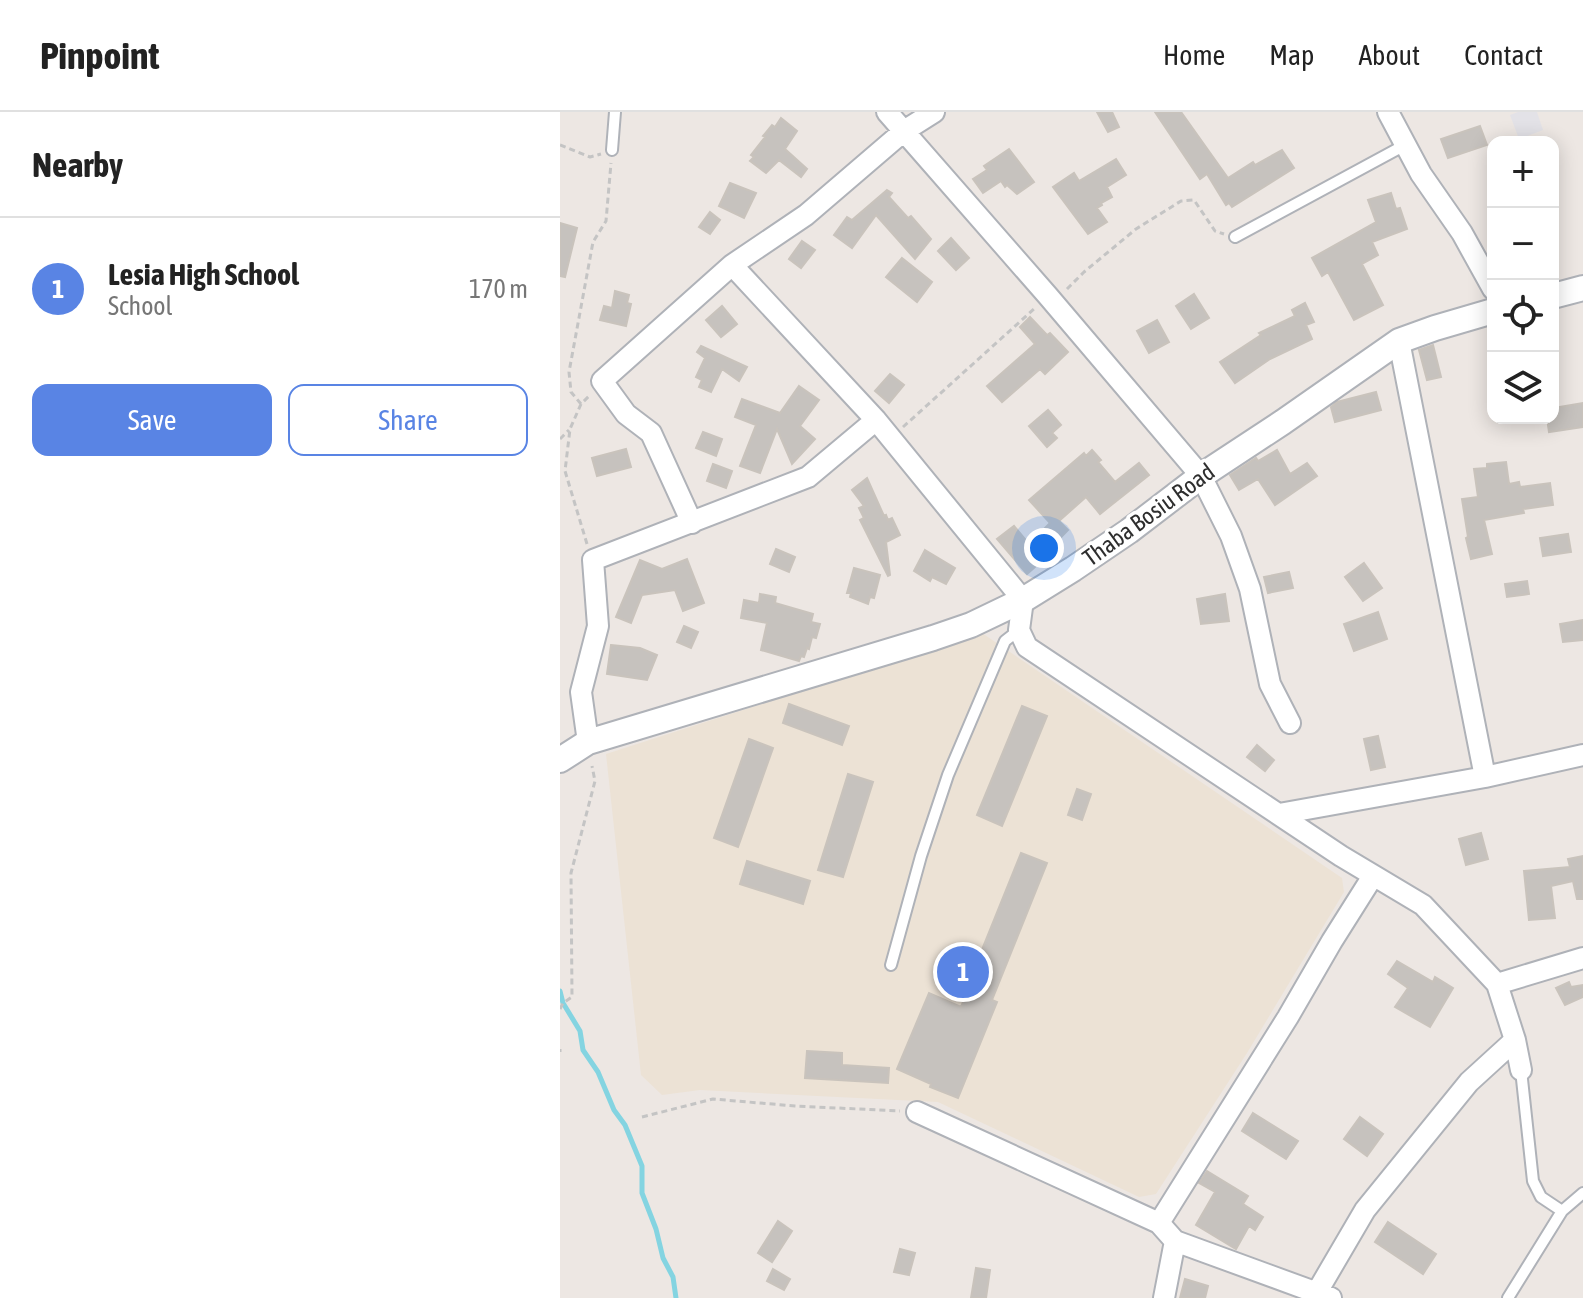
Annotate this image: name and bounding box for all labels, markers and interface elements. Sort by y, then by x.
text: Pinpoint [40,34,159,77]
text: Home [1163,39,1225,71]
text: Map [1269,39,1314,71]
text: About [1358,39,1420,71]
text: Contact [1464,39,1543,71]
map controls [1487,136,1559,424]
button: + [1487,136,1559,208]
text: Nearby [32,145,123,184]
button: − [1487,208,1559,280]
text: Lesia High School [108,257,299,291]
text: 1 [52,274,64,304]
text: 170 m [469,274,528,304]
button: locate [1487,280,1559,352]
text: School [108,291,172,321]
button: layers [1487,352,1559,424]
button: Save [32,384,272,456]
button: Share [288,384,528,456]
street label: Thaba Bosiu Road [1078,458,1220,571]
your location [1024,528,1064,568]
pin: 1 [937,942,989,1002]

